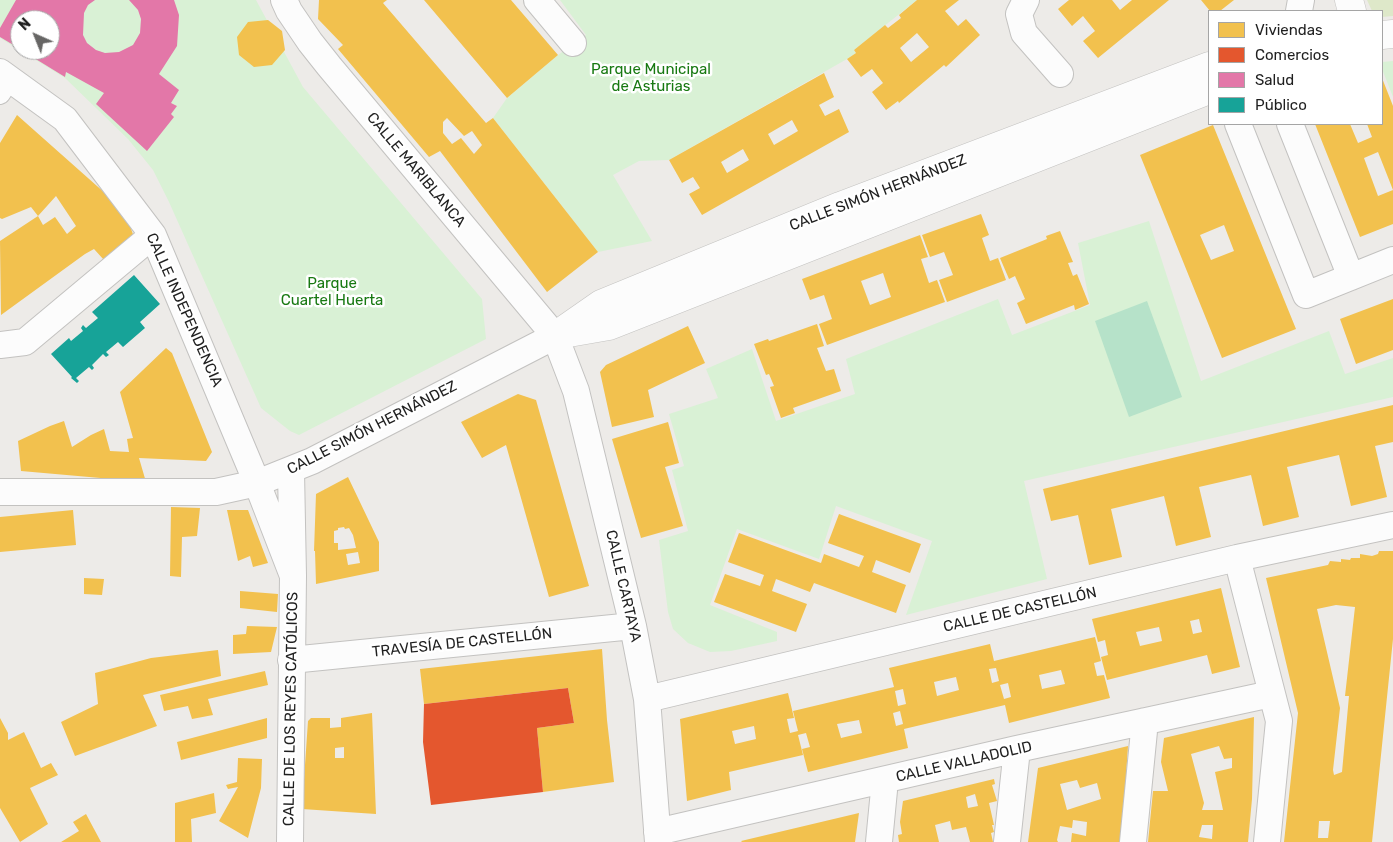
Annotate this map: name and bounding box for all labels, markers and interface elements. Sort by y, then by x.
north arrow [10,10,60,60]
legend [1208,10,1383,125]
text: N [15,15,34,34]
text: Viviendas [1255,21,1323,39]
text: Comercios [1255,46,1329,64]
park label: Parque Municipal de Asturias [591,61,711,96]
text: Salud [1255,71,1294,89]
text: Público [1255,96,1307,114]
street label: CALLE MARIBLANCA [363,109,469,231]
street label: CALLE SIMÓN HERNÁNDEZ [787,151,969,235]
street label: CALLE INDEPENDENCIA [142,230,226,390]
park label: Parque Cuartel Huerta [281,275,383,310]
street label: CALLE SIMÓN HERNÁNDEZ [284,377,460,479]
street label: CALLE CARTAYA [601,528,645,644]
street label: CALLE DE CASTELLÓN [942,584,1098,636]
street label: CALLE DE LOS REYES CATÓLICOS [280,592,302,826]
street label: TRAVESÍA DE CASTELLÓN [371,625,553,661]
street label: CALLE VALLADOLID [894,738,1034,786]

